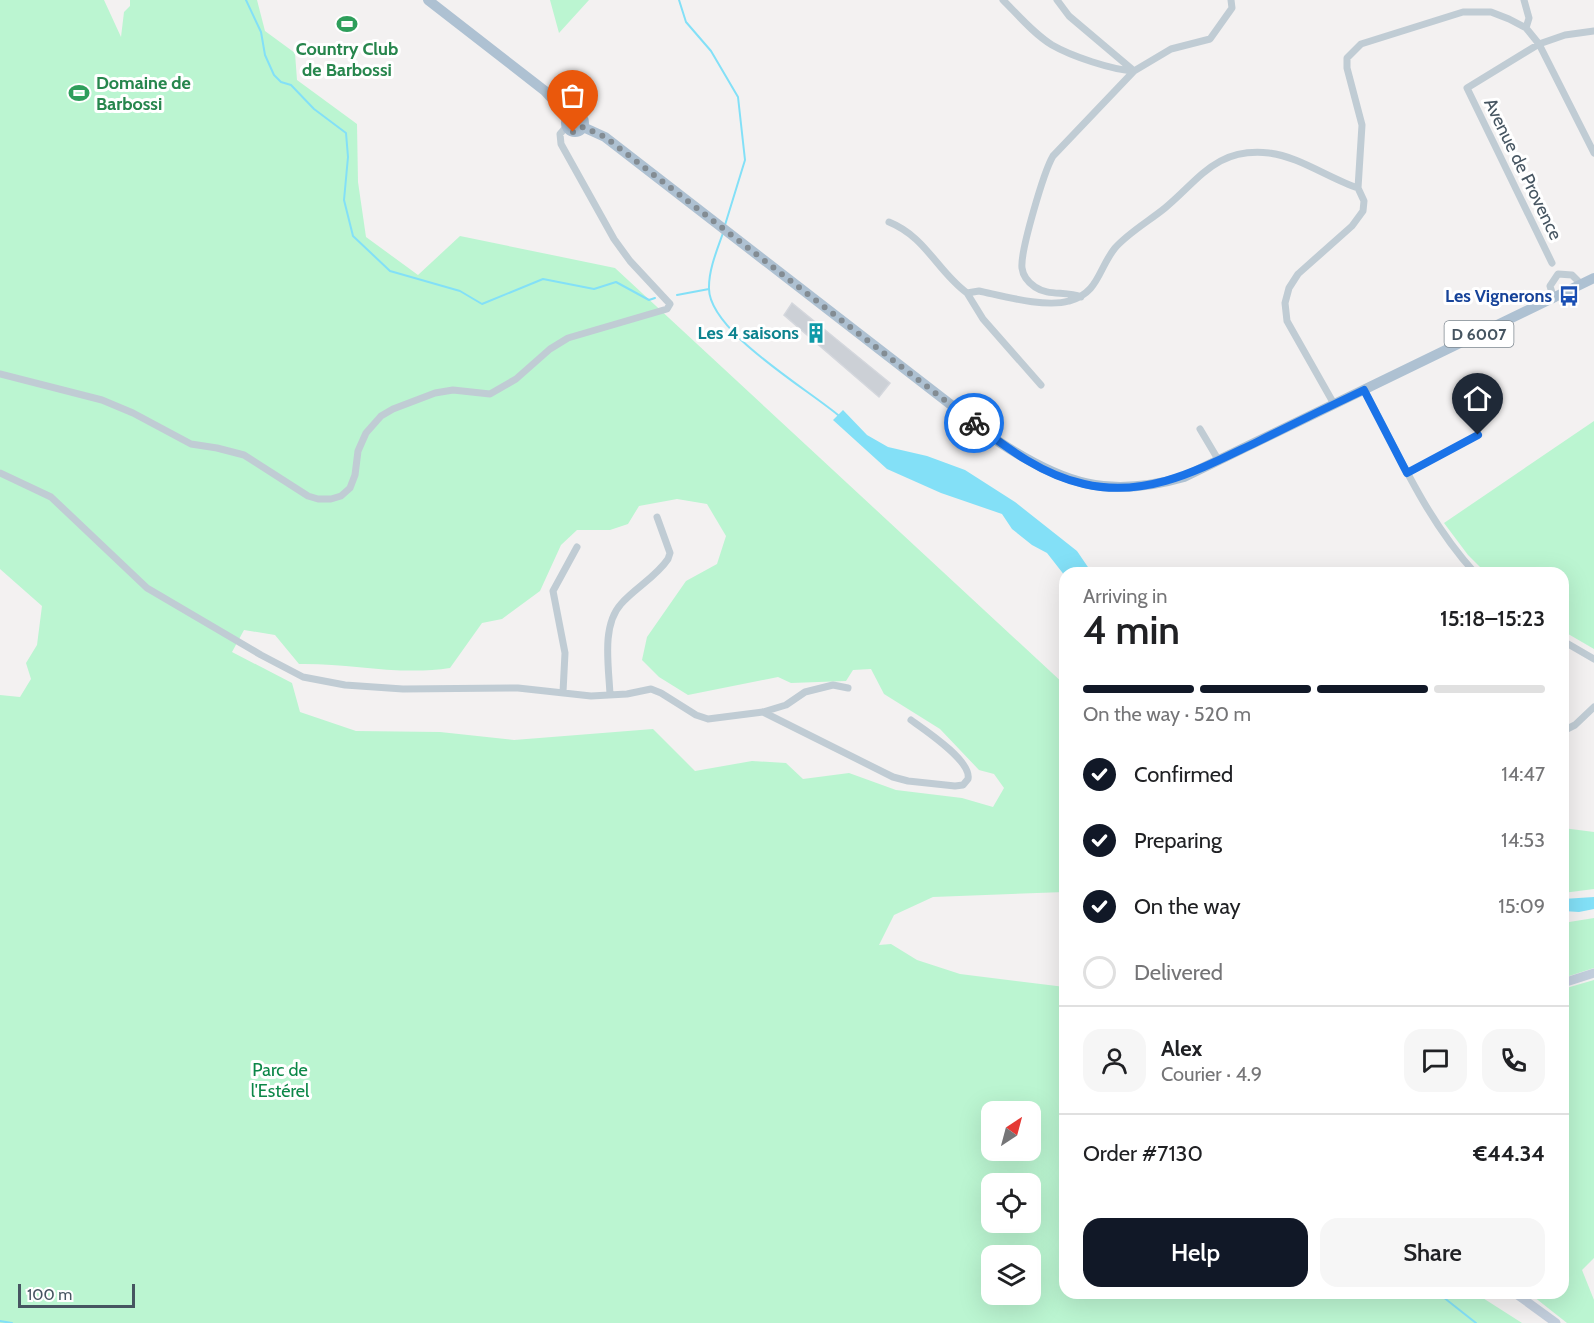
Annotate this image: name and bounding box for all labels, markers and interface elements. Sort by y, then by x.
sports icon: Country Club de Barbossi [335,12,359,36]
place label: Country Club de Barbossi [296,38,398,81]
pin [547,70,598,132]
place label: Domaine de Barbossi [96,72,191,115]
icon: bag [556,79,589,112]
sports icon: Domaine de Barbossi [67,81,91,105]
street label: Avenue de Provence [1479,95,1567,243]
bus stop icon: Les Vignerons [1557,284,1581,308]
place label: Les Vignerons [1445,285,1552,307]
building icon: Les 4 saisons [804,321,828,345]
road number: D 6007 [1444,321,1514,347]
place label: Les 4 saisons [698,322,799,344]
pin [1452,373,1503,435]
icon: home [1461,382,1494,415]
courier [944,393,1004,453]
icon: bike [958,407,991,440]
text: Arriving in [1083,584,1167,608]
text: 15:18–15:23 [1440,605,1545,632]
text: 4 min [1083,606,1180,654]
text: On the way · 520 m [1083,702,1251,726]
icon: check [1083,758,1116,791]
text: Confirmed [1134,761,1233,788]
text: 14:47 [1501,762,1545,786]
icon: check [1083,824,1116,857]
text: Preparing [1134,827,1222,854]
text: 14:53 [1501,828,1545,852]
icon: check [1083,890,1116,923]
text: On the way [1134,893,1241,920]
text: 15:09 [1498,894,1545,918]
text: Delivered [1134,959,1223,986]
button: person [1083,1029,1146,1092]
button: chat [1404,1029,1467,1092]
button: phone [1482,1029,1545,1092]
text: Alex [1161,1035,1202,1062]
park label: Parc de l'Estérel [251,1059,310,1102]
text: Courier · 4.9 [1161,1062,1262,1086]
north arrow [981,1101,1041,1161]
map controls [981,1101,1041,1305]
text: Order #7130 [1083,1140,1203,1167]
text: €44.34 [1473,1140,1545,1167]
button: locate [981,1173,1041,1233]
button: Help [1083,1218,1308,1287]
button: Share [1320,1218,1545,1287]
button: layers [981,1245,1041,1305]
scale bar [18,1281,135,1308]
text: 100 m [27,1285,72,1304]

